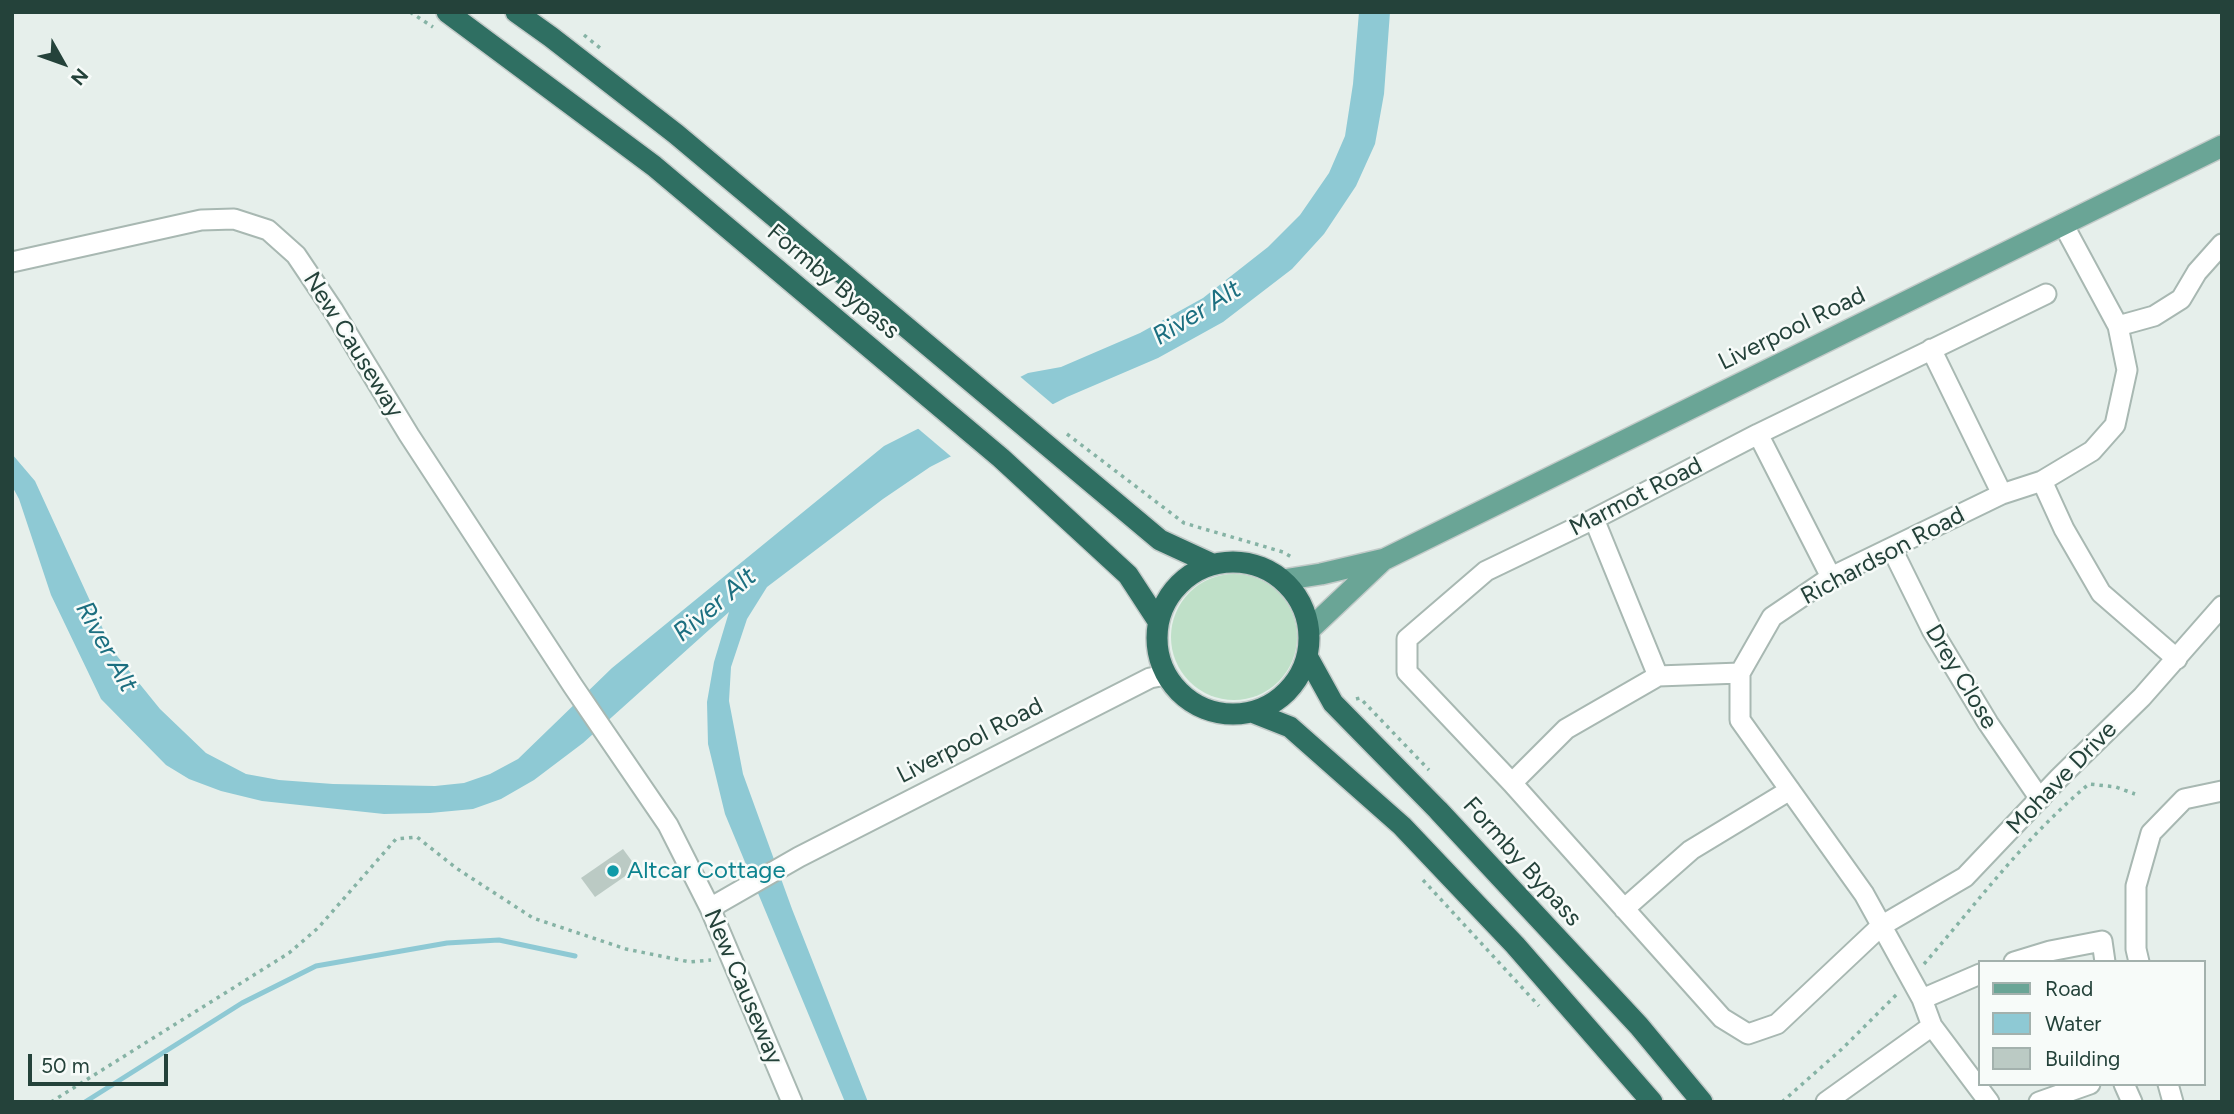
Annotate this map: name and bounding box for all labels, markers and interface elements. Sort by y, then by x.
north arrow [28,28,98,98]
text: N [66,64,93,90]
street label: Formby Bypass [761,218,905,346]
street label: New Causeway [297,267,409,423]
water label: River Alt [1147,274,1247,352]
street label: Liverpool Road [1714,281,1870,377]
street label: Marmot Road [1565,451,1707,543]
street label: Richardson Road [1796,501,1970,611]
water label: River Alt [667,561,763,649]
water label: River Alt [68,596,144,698]
street label: Drey Close [1919,620,2003,734]
street label: Liverpool Road [892,692,1048,790]
street label: Mohave Drive [2001,715,2123,841]
street label: Formby Bypass [1457,792,1587,932]
place label: Altcar Cottage [627,857,786,885]
marker: Altcar Cottage [605,863,621,879]
street label: New Causeway [697,905,789,1069]
legend [1979,960,2206,1086]
text: Road [2045,976,2093,1001]
text: Water [2045,1011,2101,1036]
scale bar [32,1040,172,1084]
text: Building [2045,1046,2120,1071]
text: 50 m [41,1053,90,1078]

